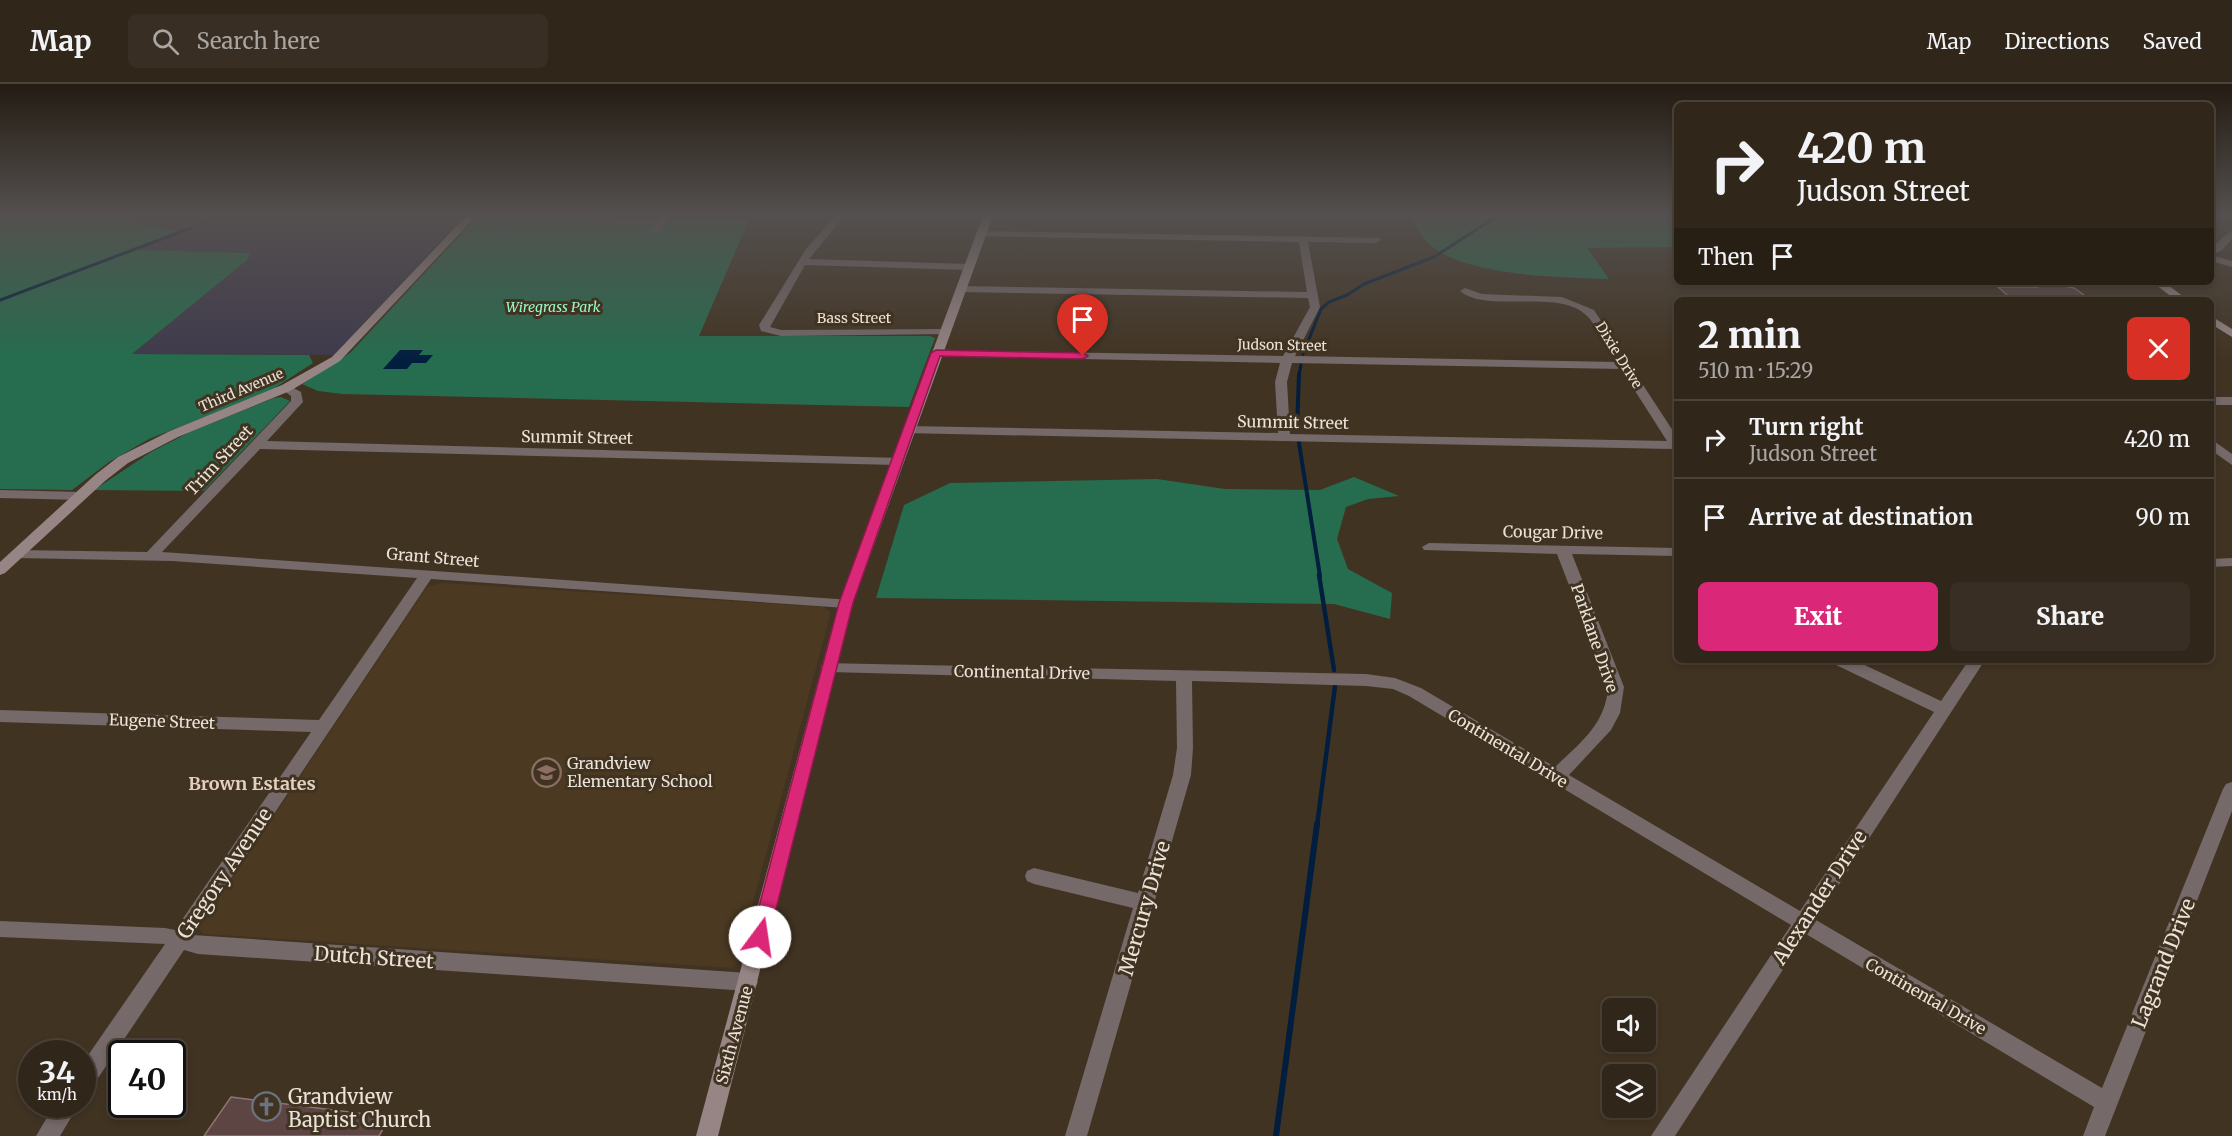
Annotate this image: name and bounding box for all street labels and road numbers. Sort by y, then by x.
street label: Bass Street [817,309,892,327]
street label: Dixie Drive [1591,318,1647,392]
street label: Judson Street [1236,335,1327,355]
street label: Third Avenue [196,364,286,416]
street label: Summit Street [1237,411,1350,433]
street label: Trim Street [181,420,257,499]
street label: Summit Street [521,426,634,448]
street label: Cougar Drive [1503,521,1603,543]
street label: Grant Street [386,543,481,571]
street label: Parklane Drive [1567,581,1623,695]
street label: Continental Drive [954,661,1090,683]
street label: Continental Drive [1445,704,1571,792]
street label: Eugene Street [109,709,216,733]
street label: Gregory Avenue [171,803,277,943]
street label: Alexander Drive [1766,825,1872,970]
street label: Mercury Drive [1113,838,1175,978]
street label: Lagrand Drive [2126,895,2200,1031]
street label: Dutch Street [313,940,435,974]
street label: Continental Drive [1862,953,1990,1039]
street label: Sixth Avenue [711,984,757,1086]

